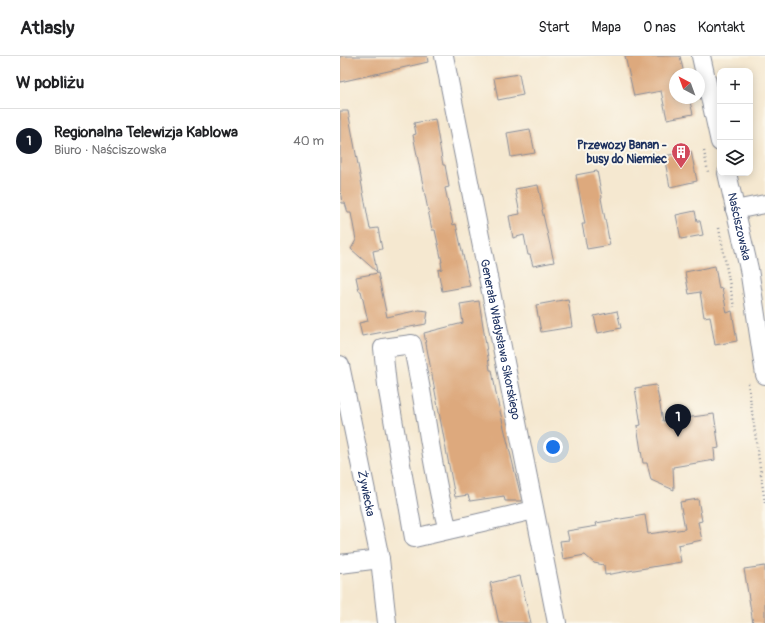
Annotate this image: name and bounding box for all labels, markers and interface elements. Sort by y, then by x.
text: Atlasly [20,16,74,40]
text: Start [538,19,569,36]
text: Mapa [591,19,621,36]
text: O nas [643,19,676,36]
text: Kontakt [698,19,745,36]
north arrow [669,68,705,104]
map controls [717,68,753,176]
button: + [717,68,753,104]
text: W pobliżu [16,72,84,93]
button: − [717,104,753,140]
text: Regionalna Telewizja Kablowa [54,123,238,142]
text: 1 [26,133,32,149]
text: 40 m [293,133,324,149]
place label: Przewozy Banan - busy do Niemiec [577,138,667,167]
button: layers [717,140,753,176]
building icon: Przewozy Banan - busy do Niemiec [670,141,692,169]
text: Biuro · Naściszowska [54,142,166,158]
street label: Naściszowska [724,191,754,263]
street label: Generała Władysława Sikorskiego [477,258,524,422]
pin: 1 [665,404,691,437]
your location [543,437,563,457]
street label: Żywiecka [354,469,379,518]

